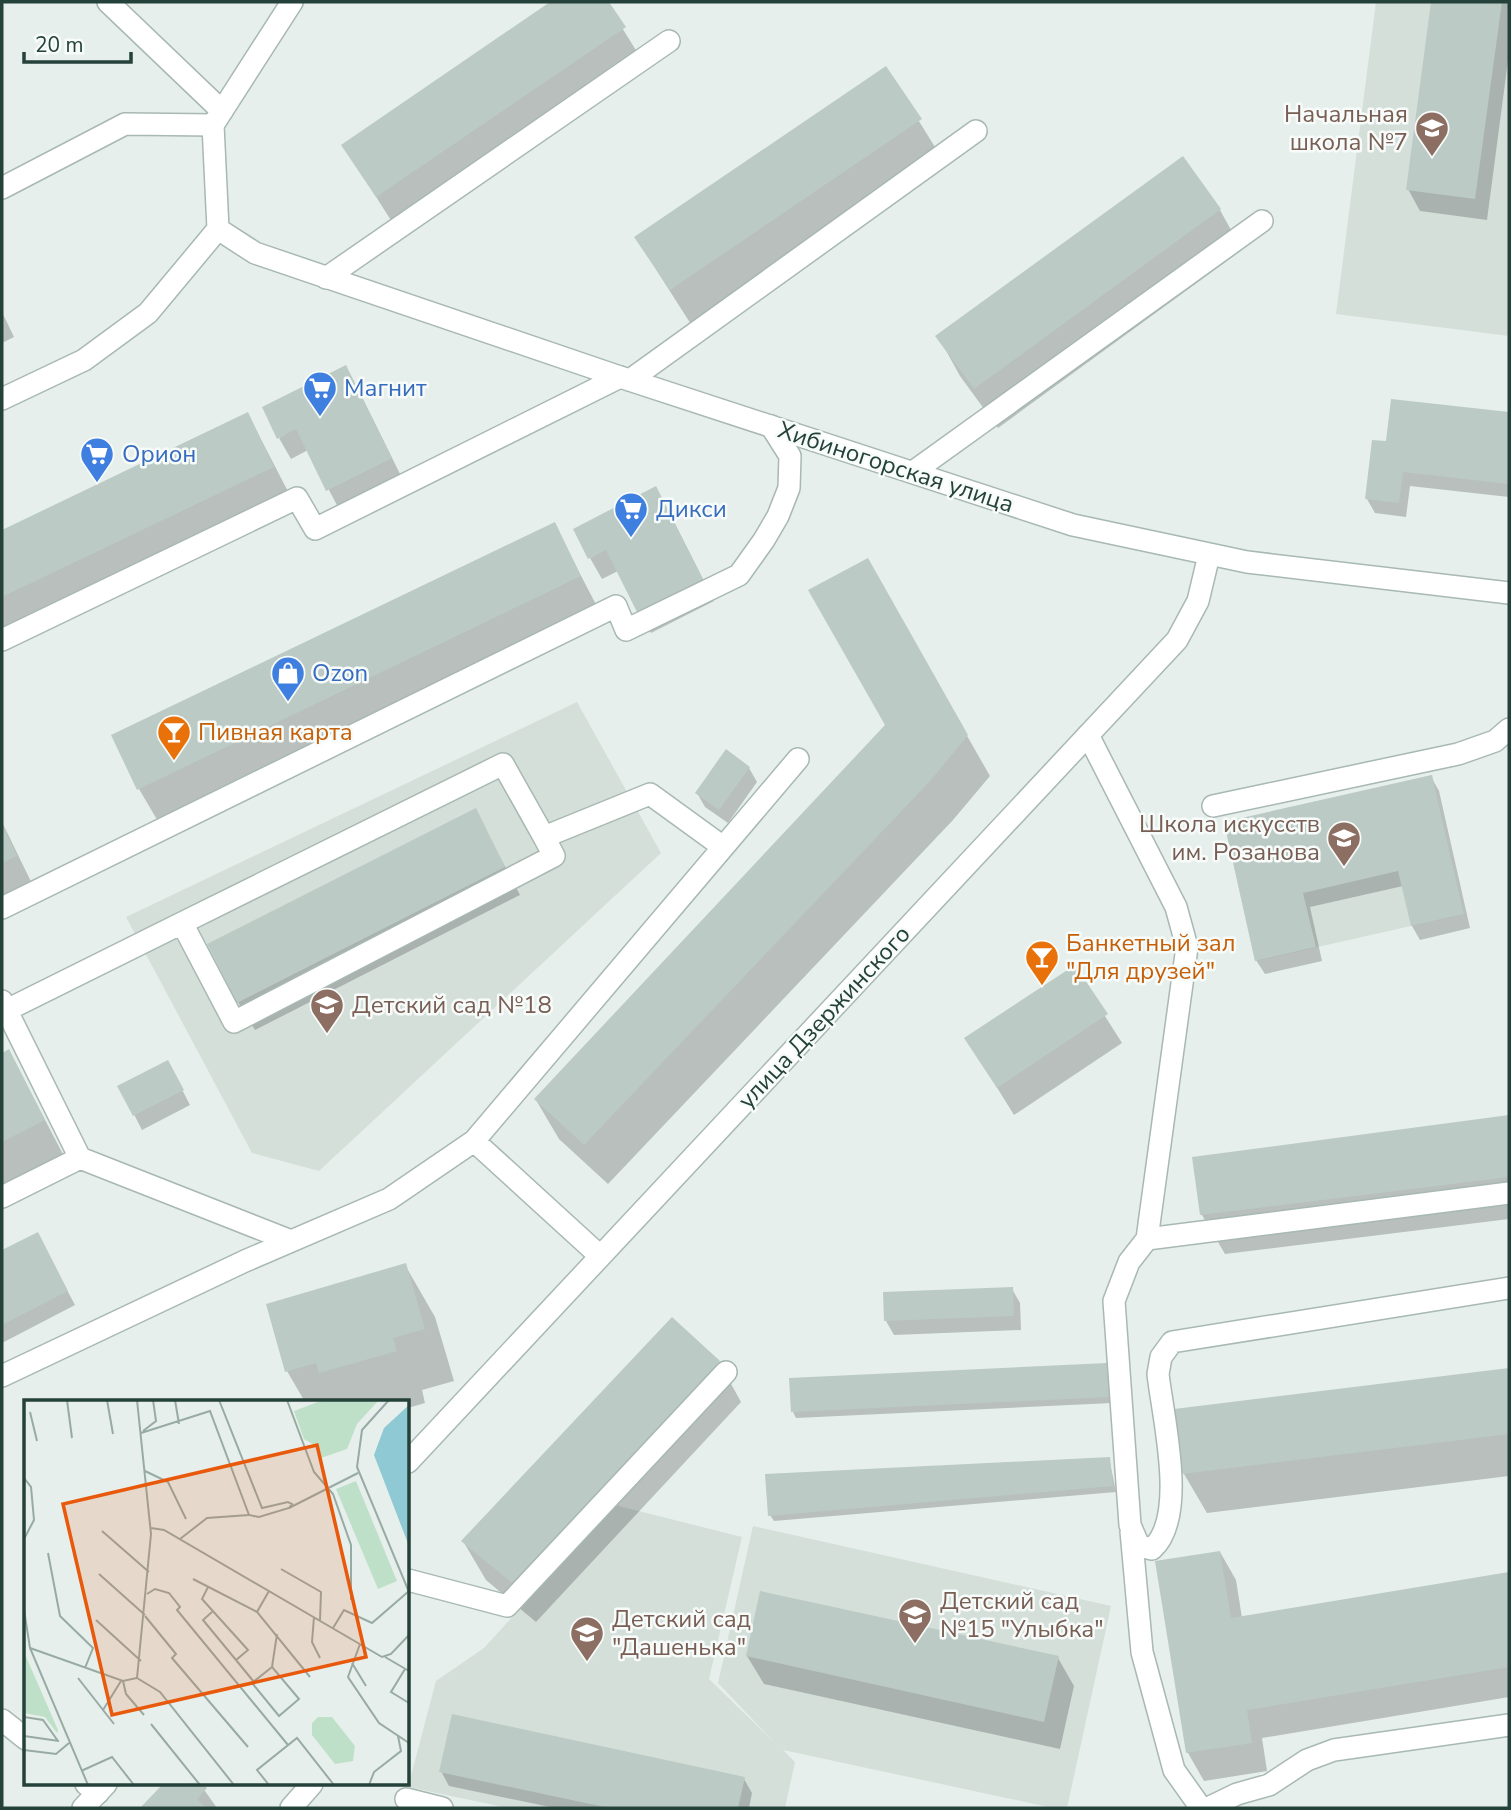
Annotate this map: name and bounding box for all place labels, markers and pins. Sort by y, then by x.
place label: Начальная школа №7 [1284,98,1408,158]
school or university icon: Начальная школа №7 [1413,109,1451,158]
supermarket icon: Магнит [301,369,339,418]
place label: Магнит [344,372,427,404]
supermarket icon: Орион [78,435,116,484]
place label: Орион [122,438,196,470]
supermarket icon: Дикси [612,490,650,539]
place label: Дикси [656,493,727,525]
shop icon: Ozon [269,654,307,703]
place label: Ozon [312,657,368,689]
bar icon: Пивная карта [155,713,193,762]
place label: Пивная карта [198,716,353,748]
place label: Школа искусств им. Розанова [1139,808,1320,868]
school or university icon: Школа искусств им. Розанова [1325,819,1363,868]
place label: Банкетный зал "Для друзей" [1066,927,1236,987]
bar icon: Банкетный зал "Для друзей" [1023,938,1061,987]
school or university icon: Детский сад №18 [308,986,346,1035]
place label: Детский сад №18 [352,989,552,1021]
place label: Детский сад №15 "Улыбка" [940,1585,1104,1645]
school or university icon: Детский сад №15 "Улыбка" [896,1596,934,1645]
place label: Детский сад "Дашенька" [612,1603,751,1663]
school or university icon: Детский сад "Дашенька" [568,1614,606,1663]

